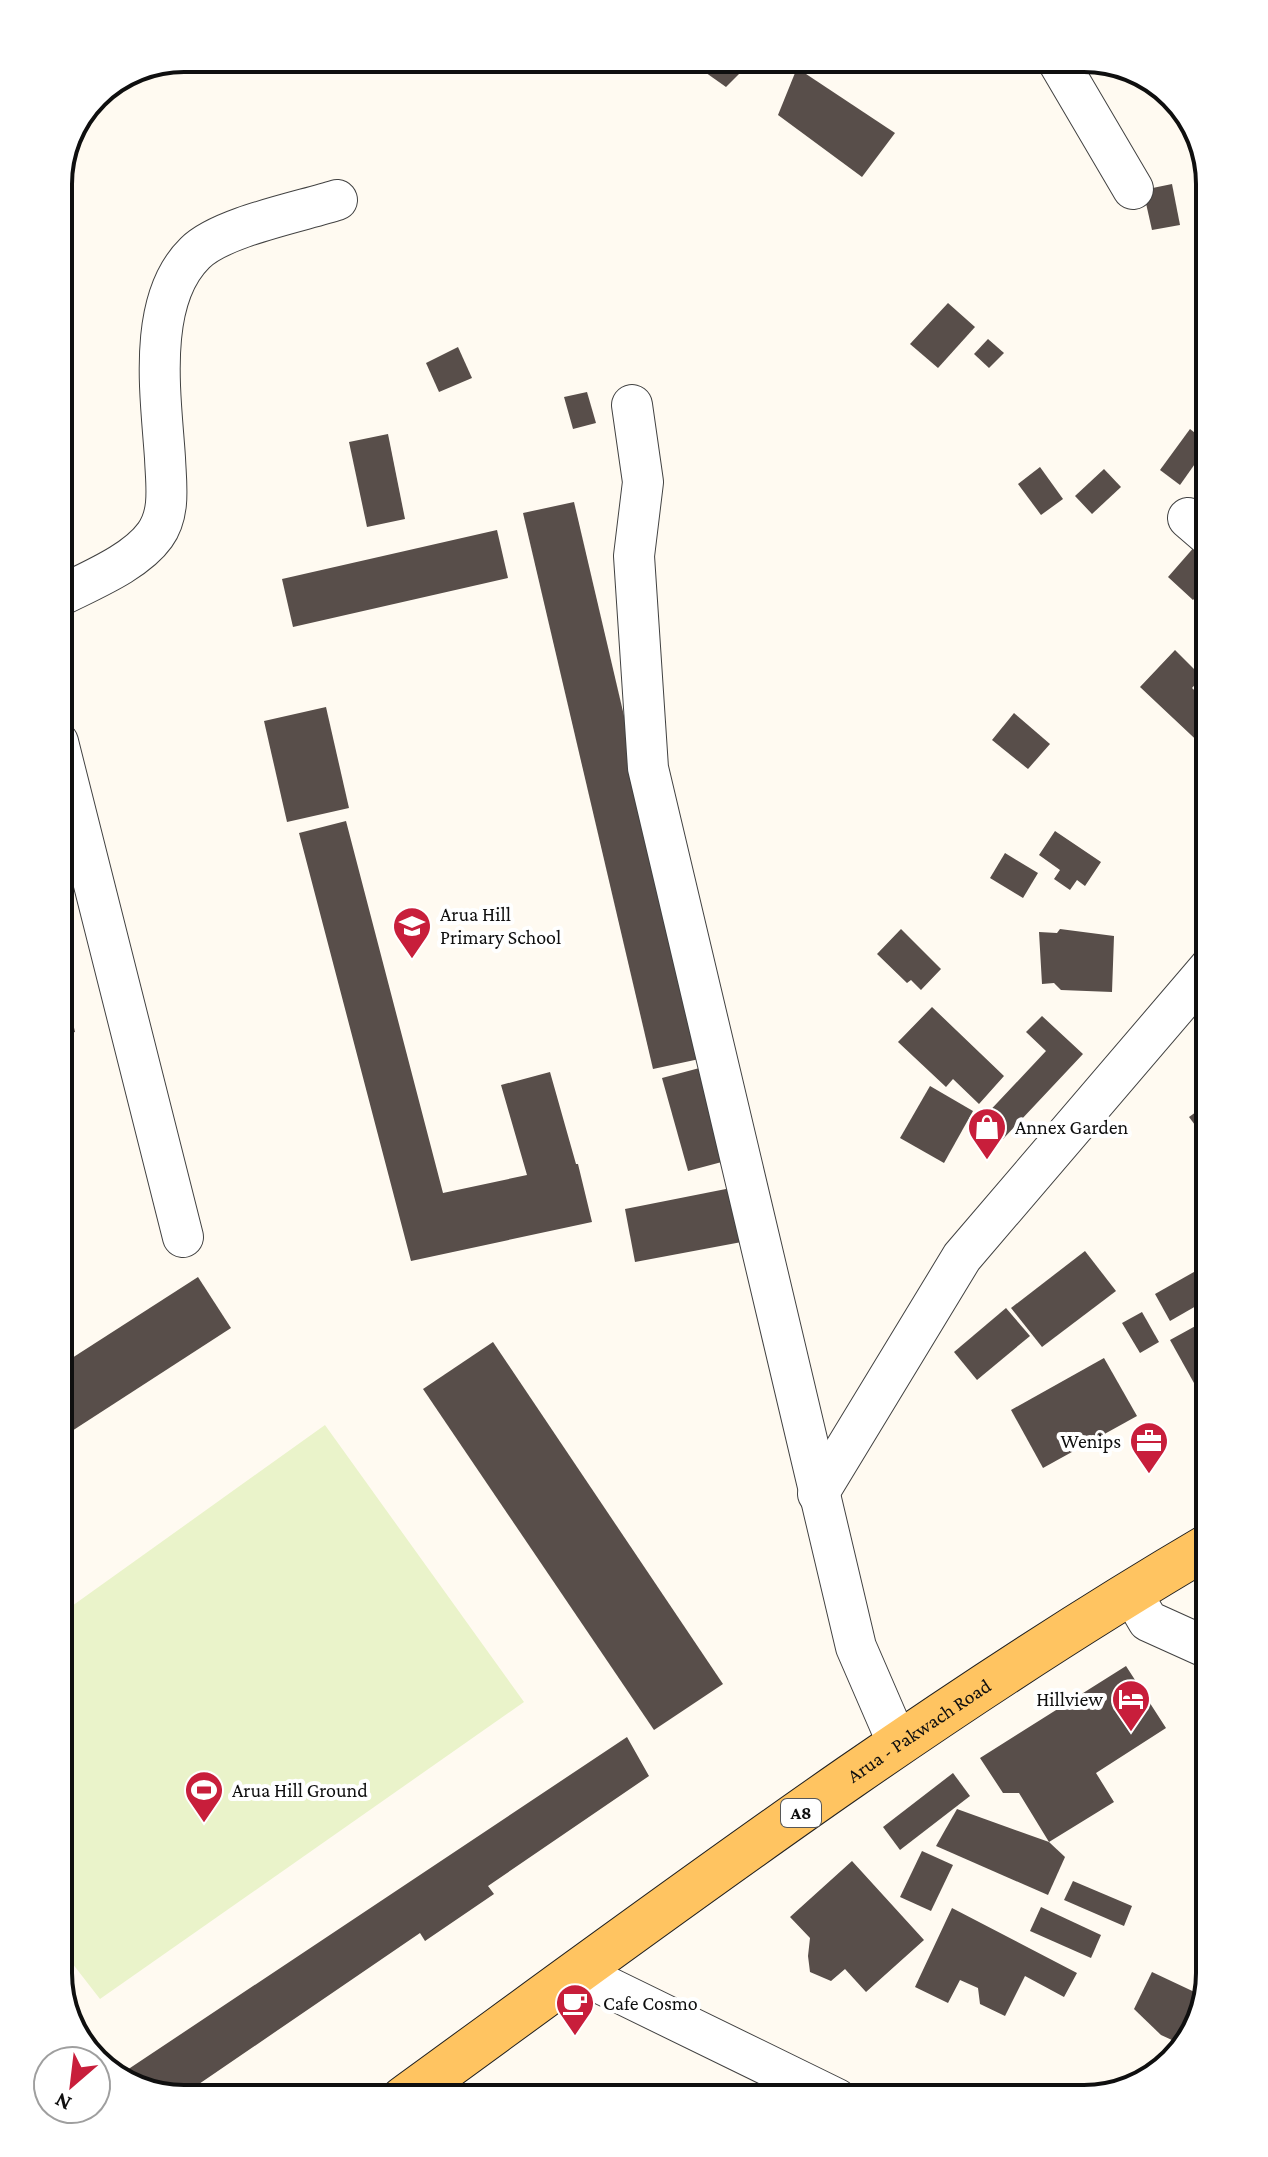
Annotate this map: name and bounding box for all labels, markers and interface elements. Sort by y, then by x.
place label: Arua Hill Primary School [440,903,561,949]
school or university icon: Arua Hill Primary School [391,905,433,960]
shop icon: Annex Garden [966,1106,1008,1161]
place label: Annex Garden [1015,1116,1128,1138]
office icon: Wenips [1128,1420,1170,1475]
place label: Wenips [1060,1430,1121,1453]
street label: Arua - Pakwach Road [843,1674,995,1787]
hotel icon: Hillview [1110,1678,1152,1733]
place label: Hillview [1036,1688,1103,1710]
sports icon: Arua Hill Ground [183,1769,225,1824]
place label: Arua Hill Ground [232,1779,368,1801]
road number: A8 [781,1799,821,1827]
cafe icon: Cafe Cosmo [554,1982,596,2037]
place label: Cafe Cosmo [603,1992,698,2014]
north arrow [32,2045,112,2125]
text: N [50,2088,75,2117]

